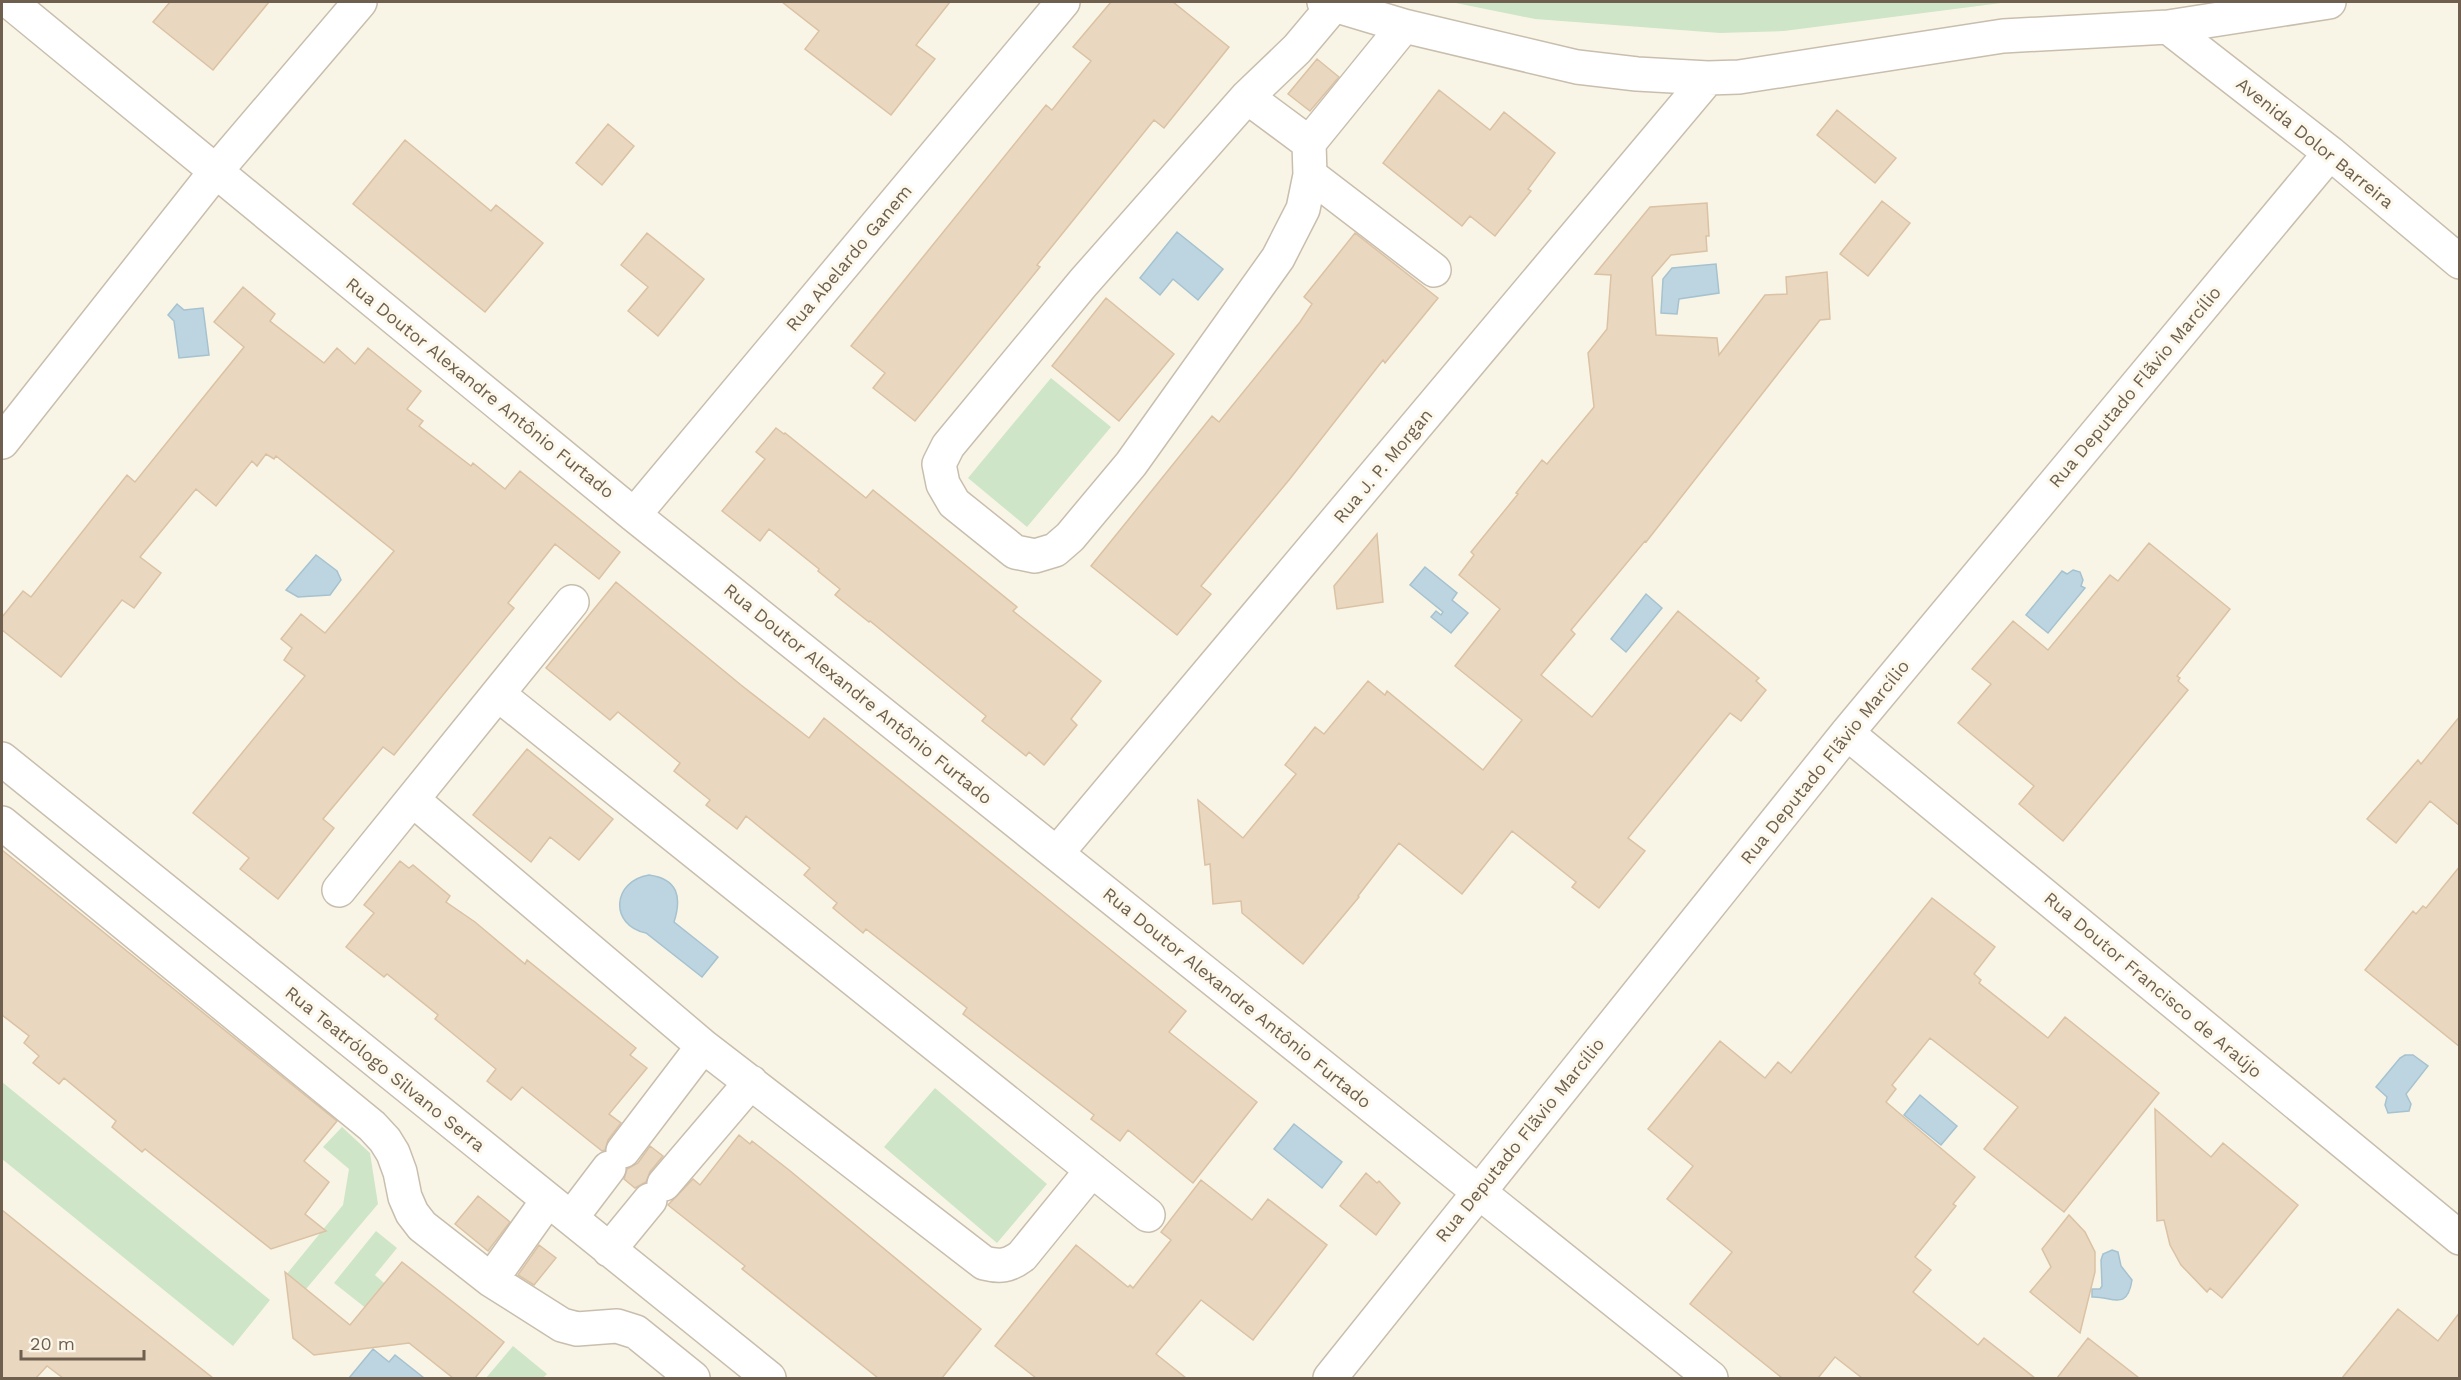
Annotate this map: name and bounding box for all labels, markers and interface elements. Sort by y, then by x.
street label: Avenida Dolor Barreira [2233,73,2398,212]
street label: Rua Abelardo Ganem [781,180,916,335]
street label: Rua Doutor Alexandre Antônio Furtado [342,273,619,502]
street label: Rua Deputado Flãvio Marcílio [2044,282,2225,492]
street label: Rua J. P. Morgan [1329,404,1437,527]
street label: Rua Doutor Alexandre Antônio Furtado [720,579,997,808]
street label: Rua Deputado Flãvio Marcílio [1736,655,1913,868]
street label: Rua Doutor Alexandre Antônio Furtado [1099,883,1376,1112]
street label: Rua Doutor Francisco de Araújo [2040,887,2267,1082]
street label: Rua Teatrólogo Silvano Serra [281,981,489,1156]
street label: Rua Deputado Flãvio Marcílio [1431,1033,1608,1246]
scale bar [21,1323,144,1361]
text: 20 m [30,1333,75,1354]

